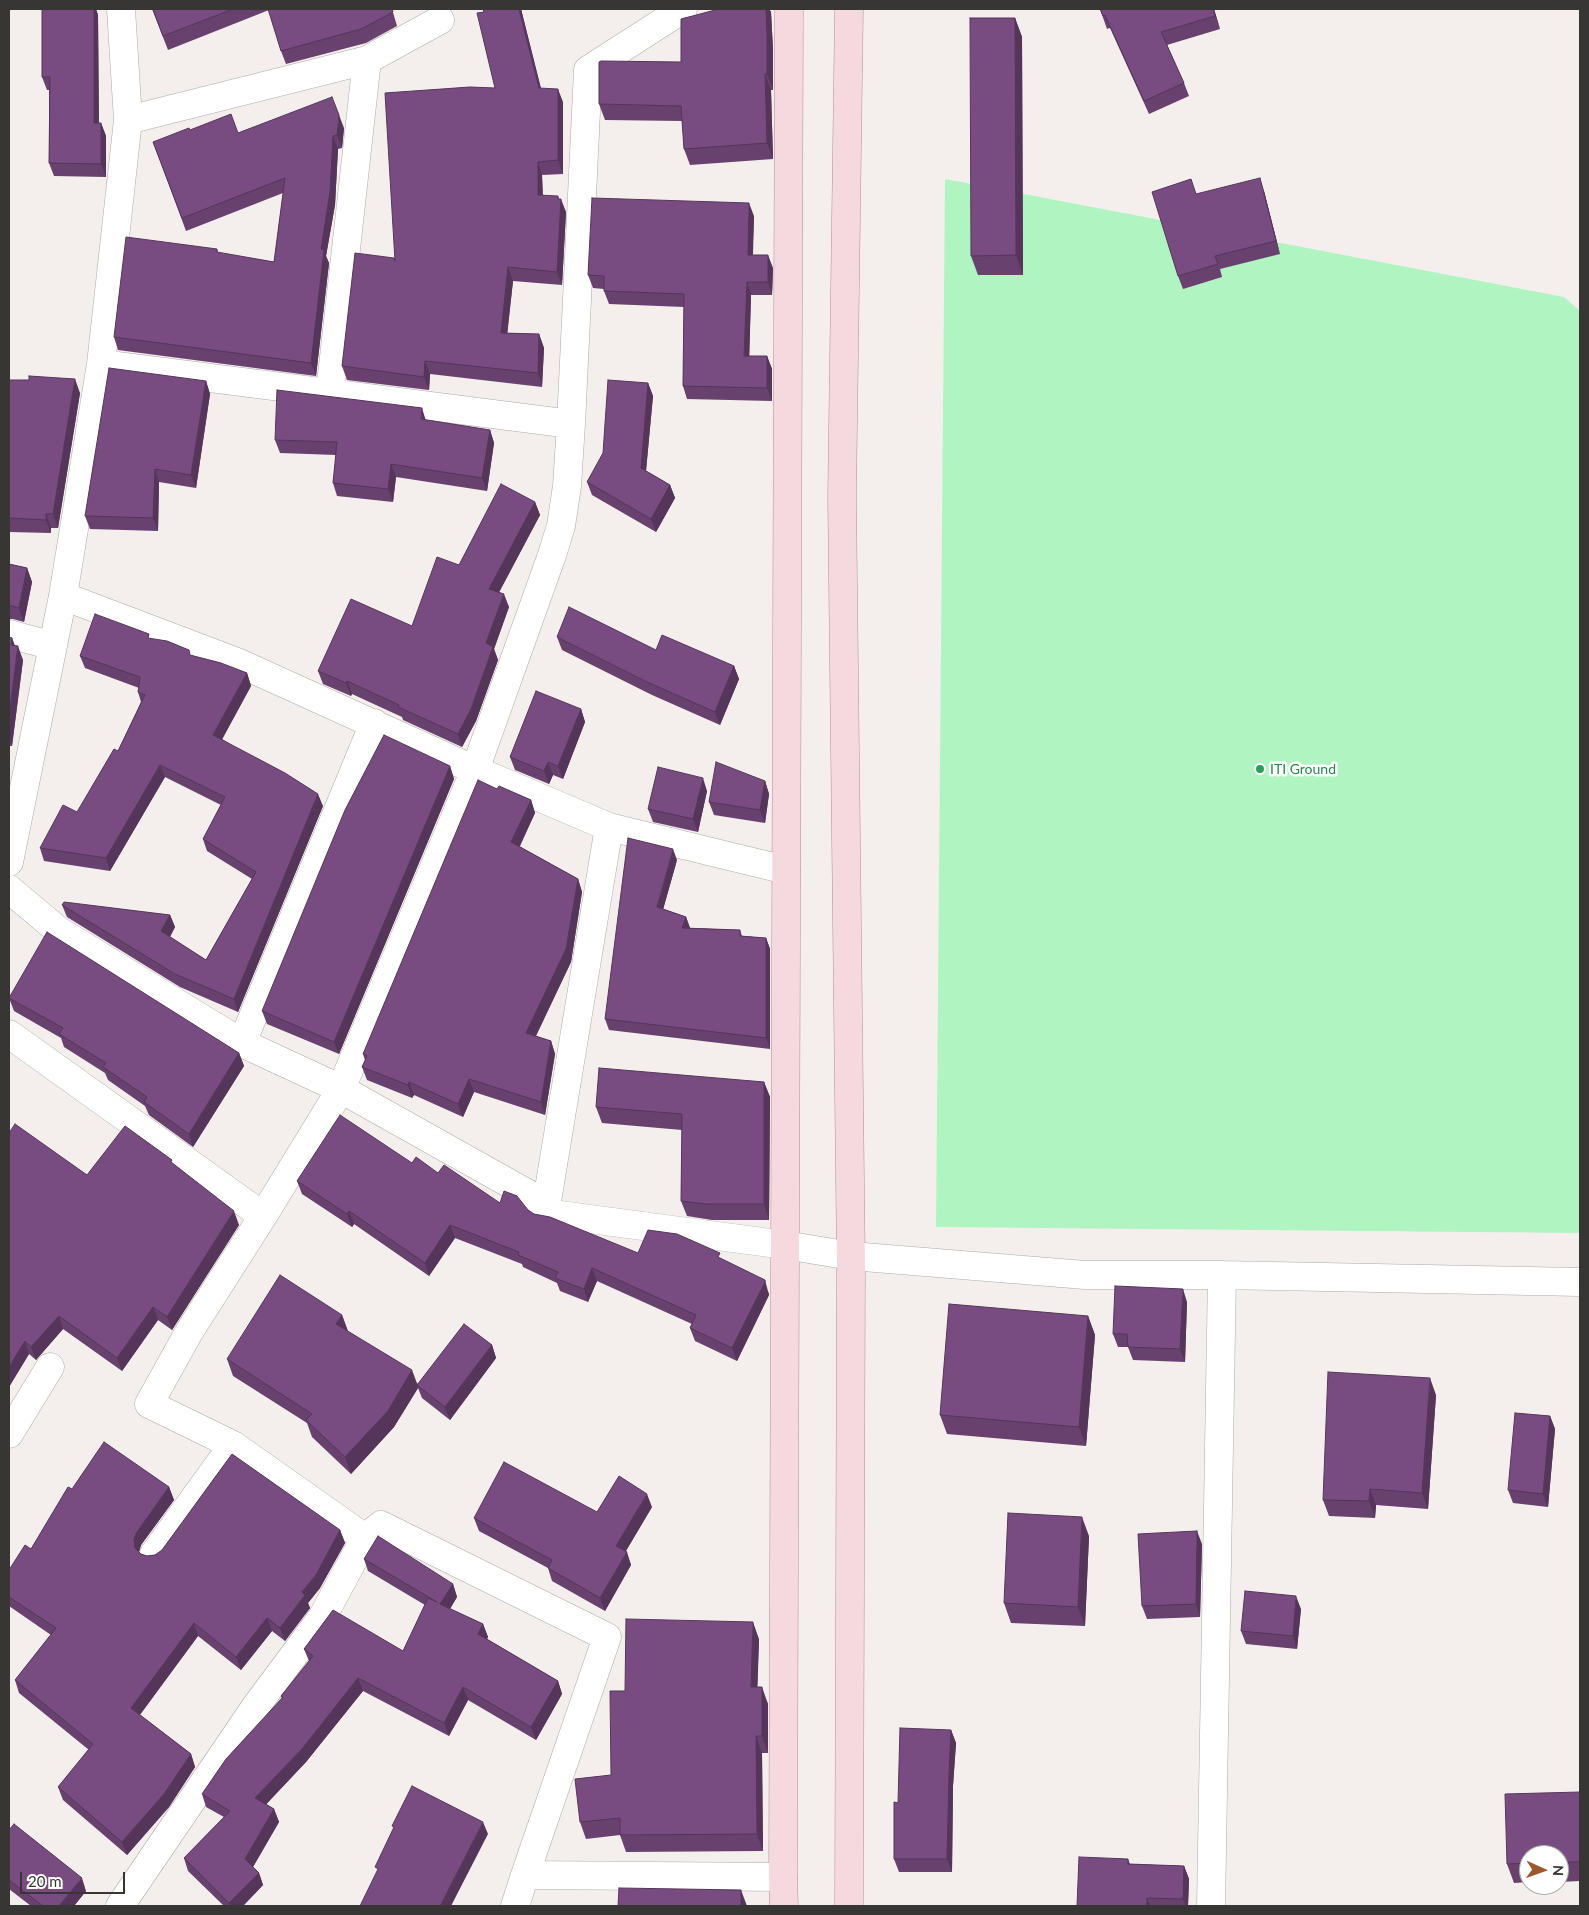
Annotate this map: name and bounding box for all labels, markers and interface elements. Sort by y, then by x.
place label: ITI Ground [1270,761,1336,777]
marker: ITI Ground [1254,763,1266,775]
north arrow [1519,1845,1569,1895]
scale bar [22,1862,128,1894]
text: N [1550,1865,1567,1876]
text: 20 m [28,1872,62,1890]

